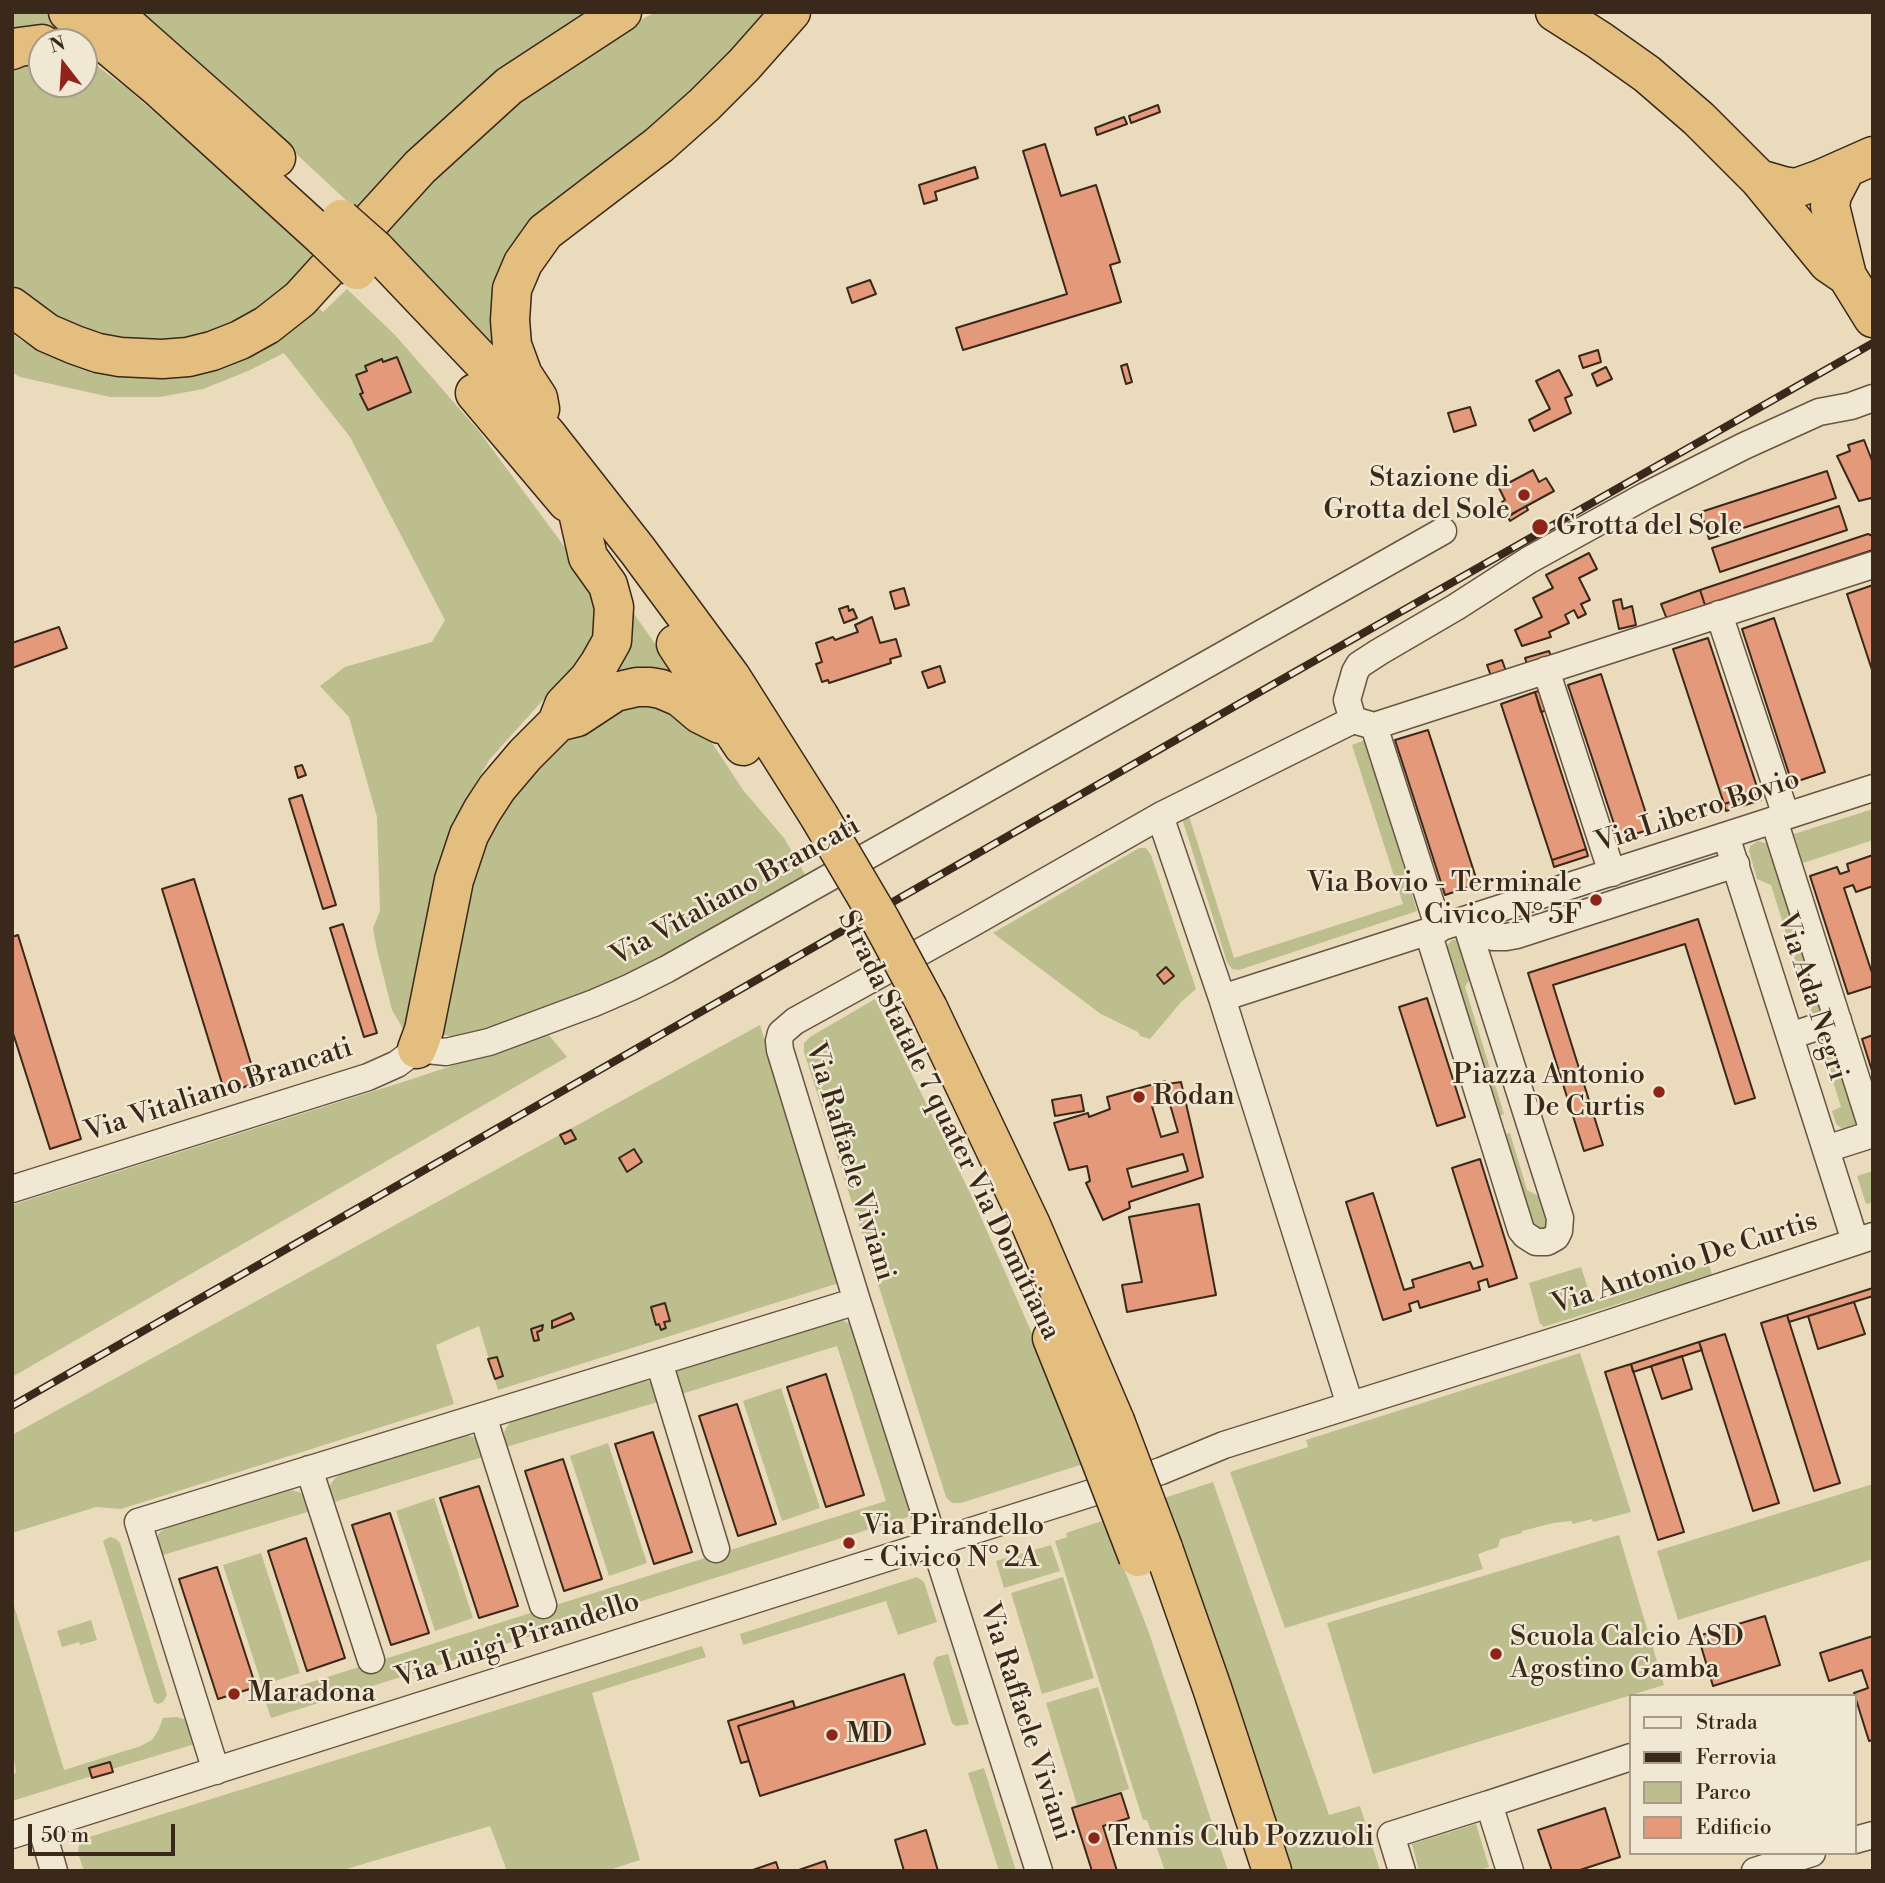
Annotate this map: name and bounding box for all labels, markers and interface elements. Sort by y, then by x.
north arrow [28,28,98,98]
text: N [47,31,68,59]
place label: Stazione di Grotta del Sole [1324,462,1510,528]
marker: Stazione di Grotta del Sole [1516,487,1532,503]
place label: Grotta del Sole [1556,510,1742,544]
marker: Grotta del Sole [1530,517,1550,537]
street label: Via Libero Bovio [1592,763,1804,861]
street label: Via Vitaliano Brancati [606,810,866,974]
place label: Via Bovio - Terminale Civico N° 5F [1307,867,1582,933]
marker: Via Bovio - Terminale Civico N° 5F [1588,892,1604,908]
street label: Strada Statale 7 quater Via Domitiana [829,906,1067,1346]
street label: Via Ada Negri [1768,909,1854,1085]
street label: Via Vitaliano Brancati [81,1032,357,1150]
street label: Via Raffaele Viviani [797,1039,901,1285]
place label: Piazza Antonio De Curtis [1453,1059,1645,1125]
place label: Rodan [1153,1080,1235,1114]
marker: Piazza Antonio De Curtis [1651,1084,1667,1100]
marker: Rodan [1131,1089,1147,1105]
street label: Via Antonio De Curtis [1548,1205,1822,1323]
place label: Via Pirandello - Civico N° 2A [863,1510,1044,1576]
marker: Via Pirandello - Civico N° 2A [841,1535,857,1551]
street label: Via Luigi Pirandello [392,1586,644,1696]
street label: Via Raffaele Viviani [971,1599,1079,1845]
place label: Scuola Calcio ASD Agostino Gamba [1510,1621,1744,1687]
marker: Scuola Calcio ASD Agostino Gamba [1488,1646,1504,1662]
place label: Maradona [248,1677,376,1711]
marker: Maradona [226,1686,242,1702]
legend [1630,1694,1857,1855]
text: Strada [1696,1710,1758,1736]
place label: MD [846,1718,893,1752]
marker: MD [824,1727,840,1743]
text: Ferrovia [1696,1745,1777,1771]
text: Parco [1696,1780,1751,1806]
scale bar [32,1810,178,1854]
text: Edificio [1696,1815,1772,1841]
place label: Tennis Club Pozzuoli [1108,1821,1374,1855]
text: 50 m [41,1823,89,1849]
marker: Tennis Club Pozzuoli [1086,1830,1102,1846]

